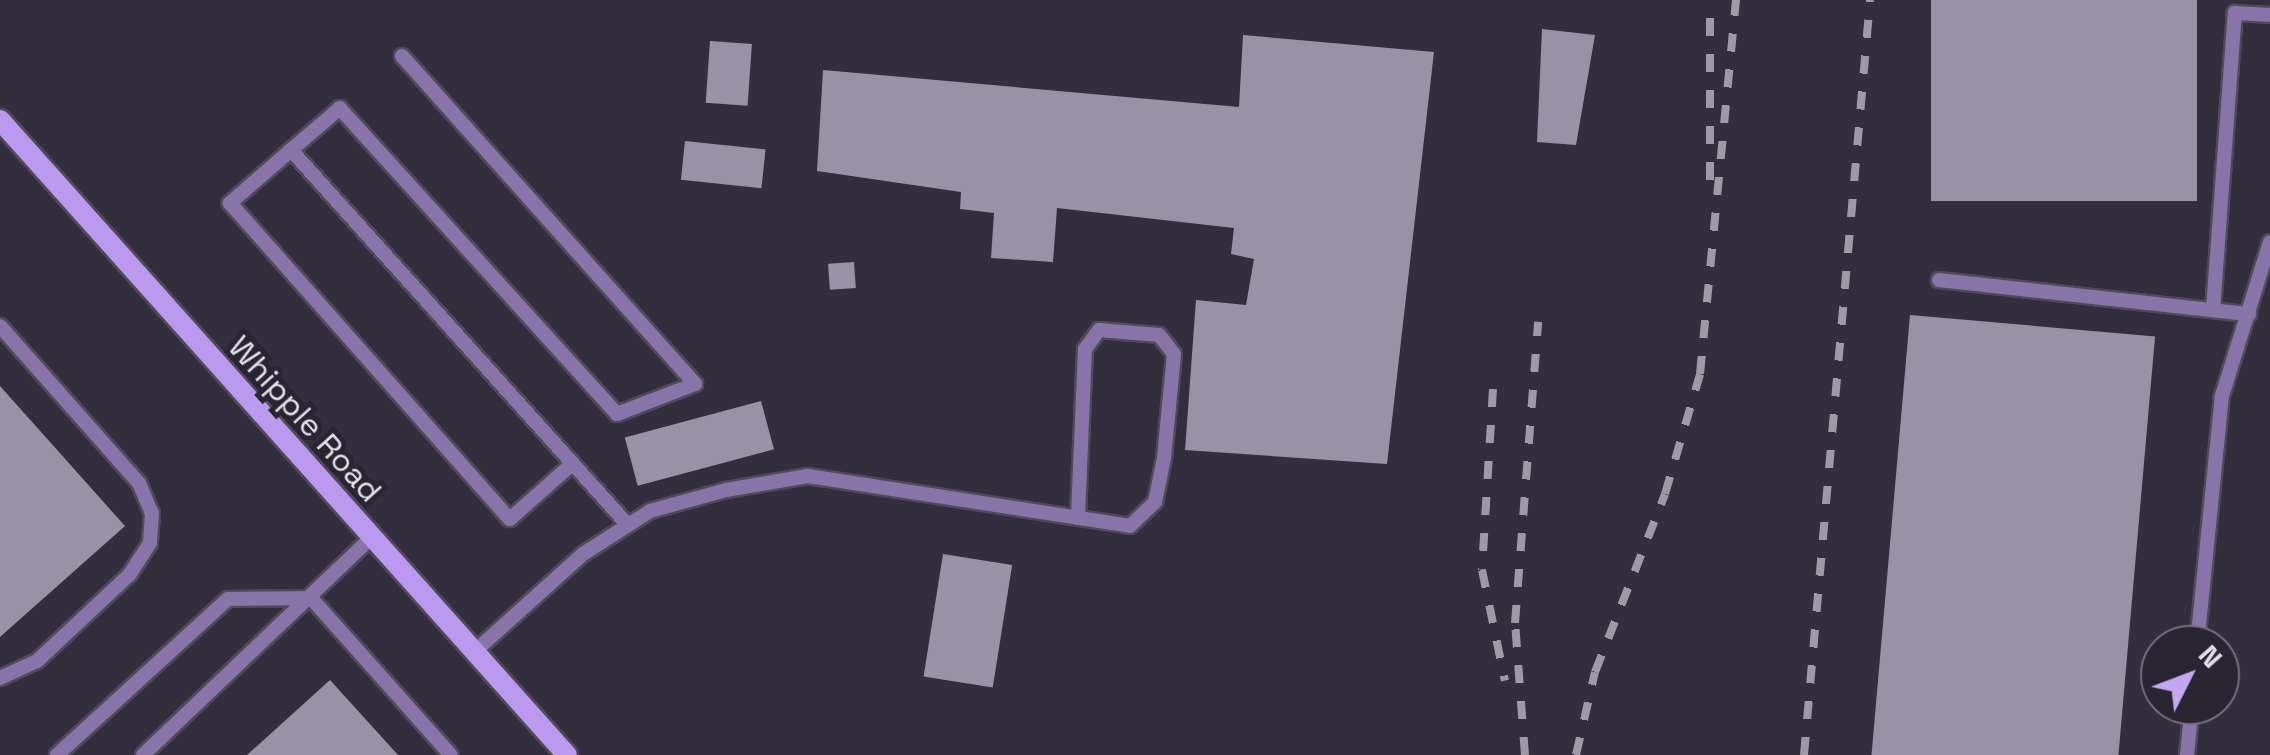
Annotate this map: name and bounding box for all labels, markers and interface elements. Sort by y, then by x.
street label: Whipple Road [220,328,390,510]
north arrow [2140,625,2240,725]
text: N [2191,637,2230,675]

